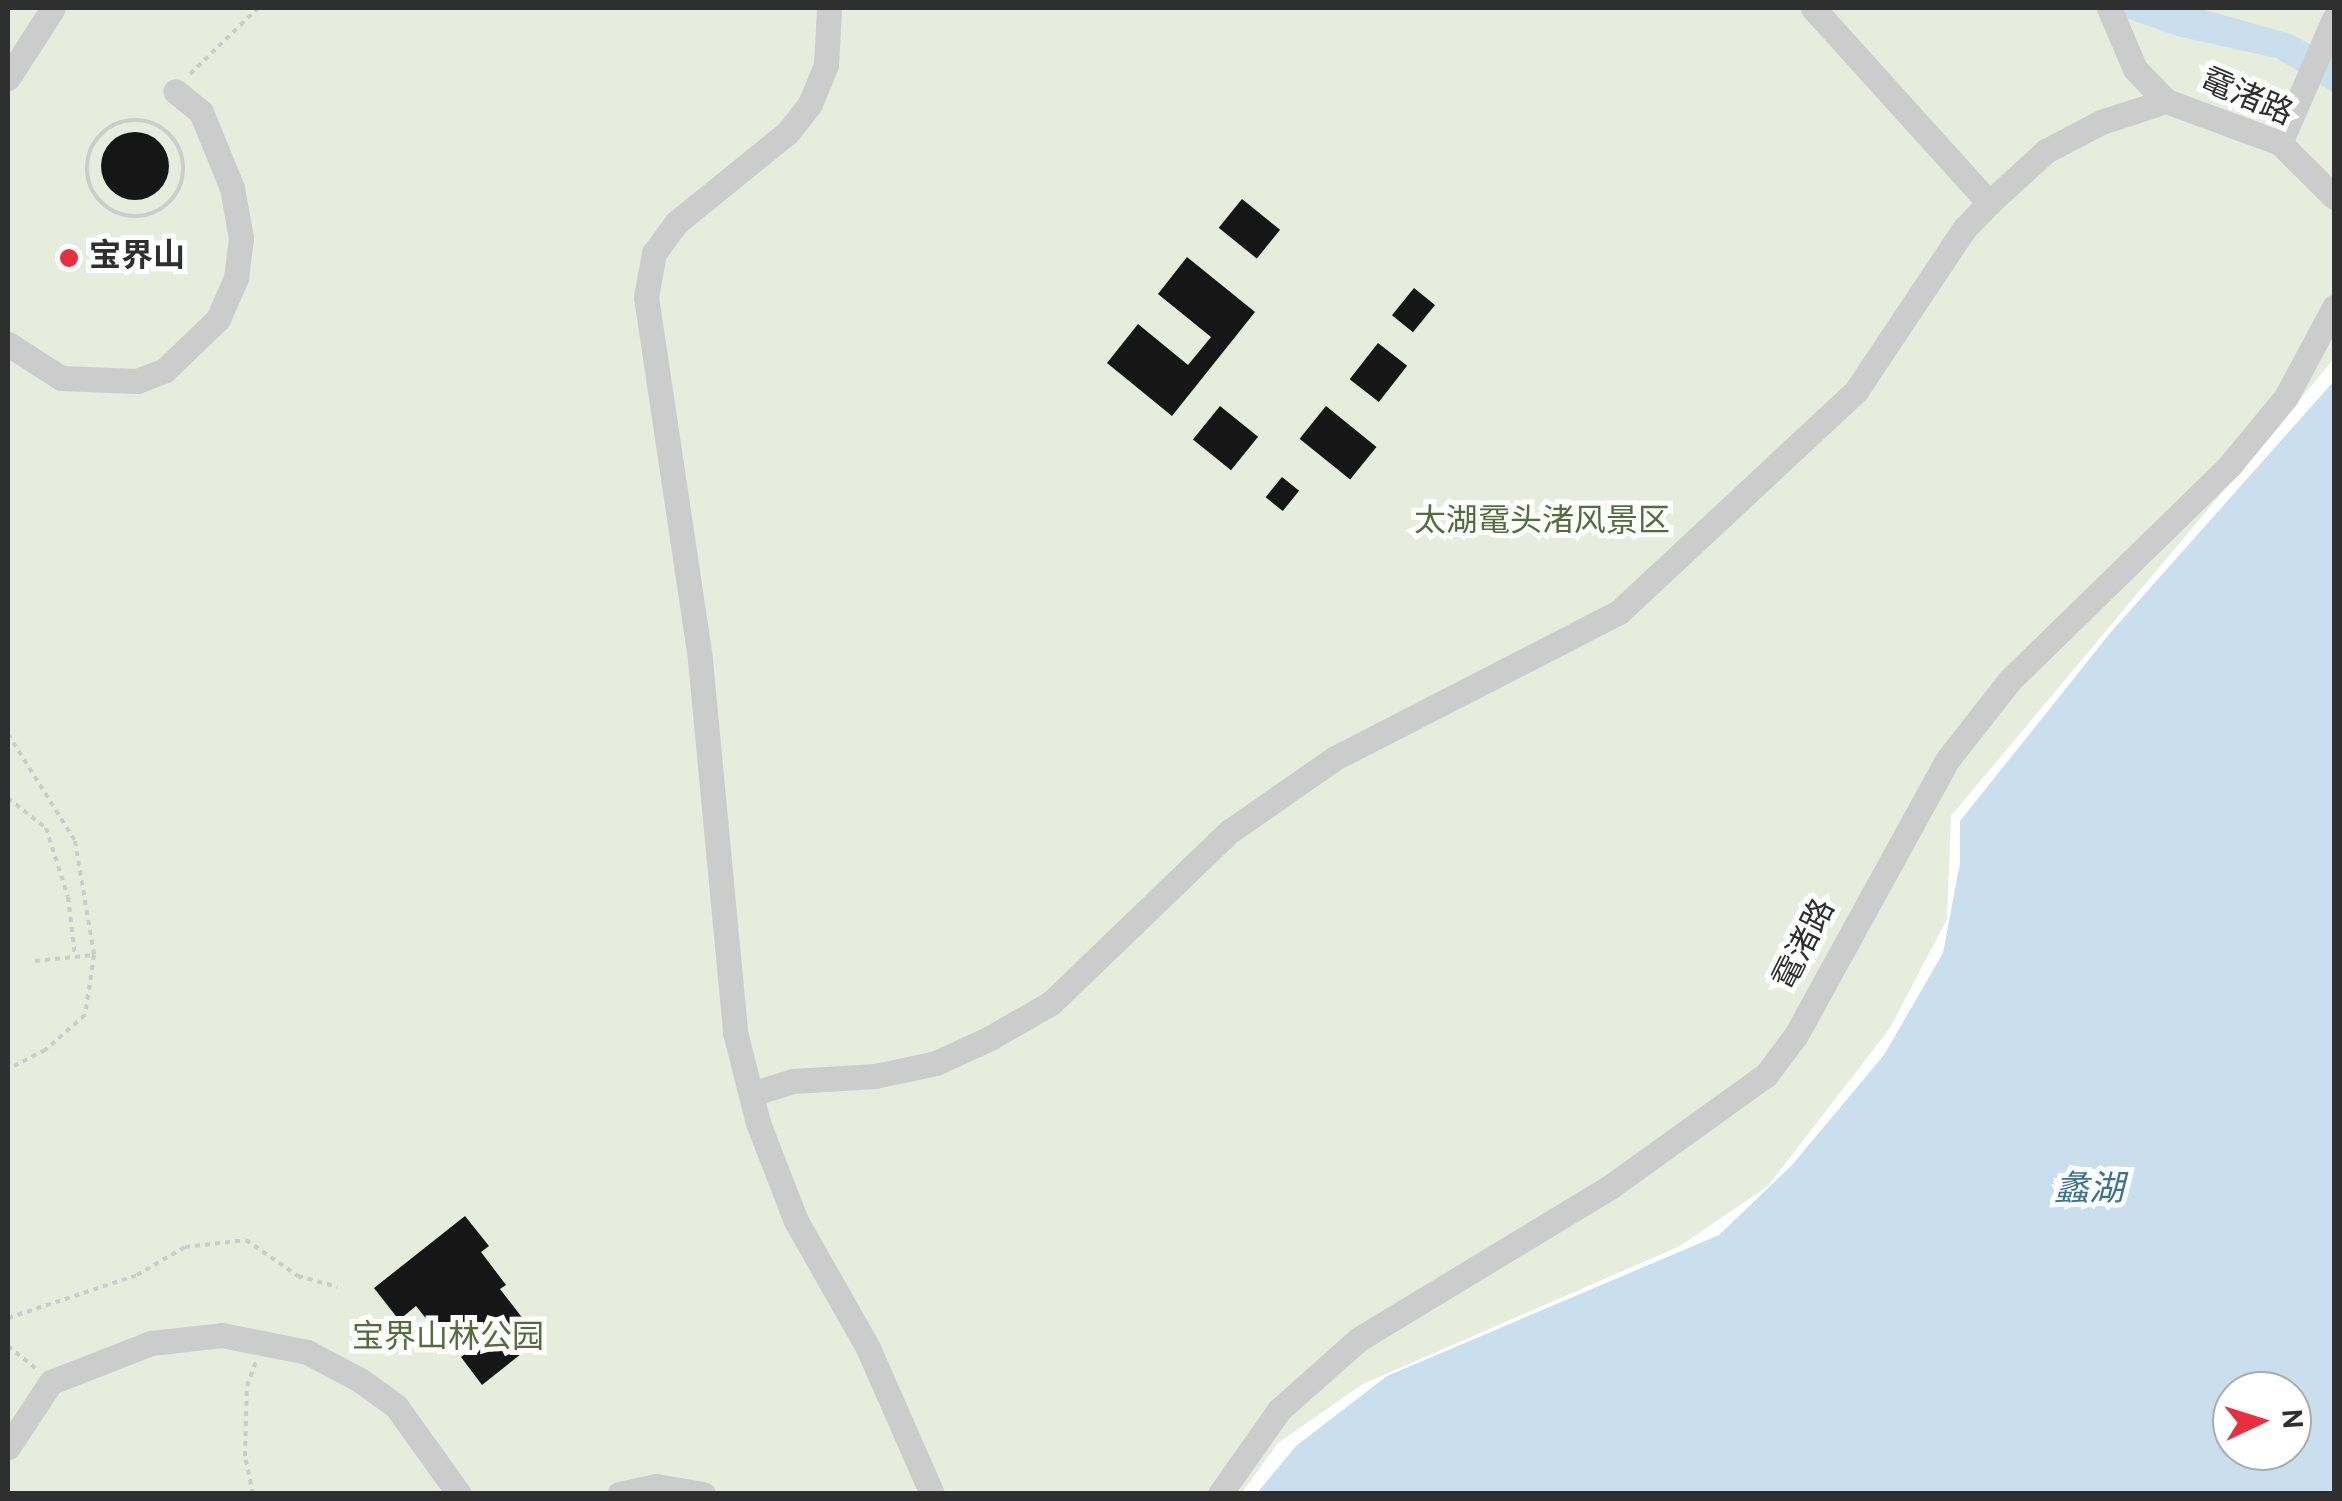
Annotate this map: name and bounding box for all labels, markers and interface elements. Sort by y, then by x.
street label: 鼋渚路 [2194,63,2298,135]
place label: 宝界山 [89,239,185,277]
marker: 宝界山 [58,247,80,269]
park label: 太湖鼋头渚风景区 [1414,504,1670,542]
street label: 鼋渚路 [1767,894,1845,996]
water label: 蠡湖 [2054,1170,2124,1212]
park label: 宝界山林公园 [352,1320,544,1358]
north arrow [2212,1371,2312,1471]
text: N [2271,1408,2309,1430]

